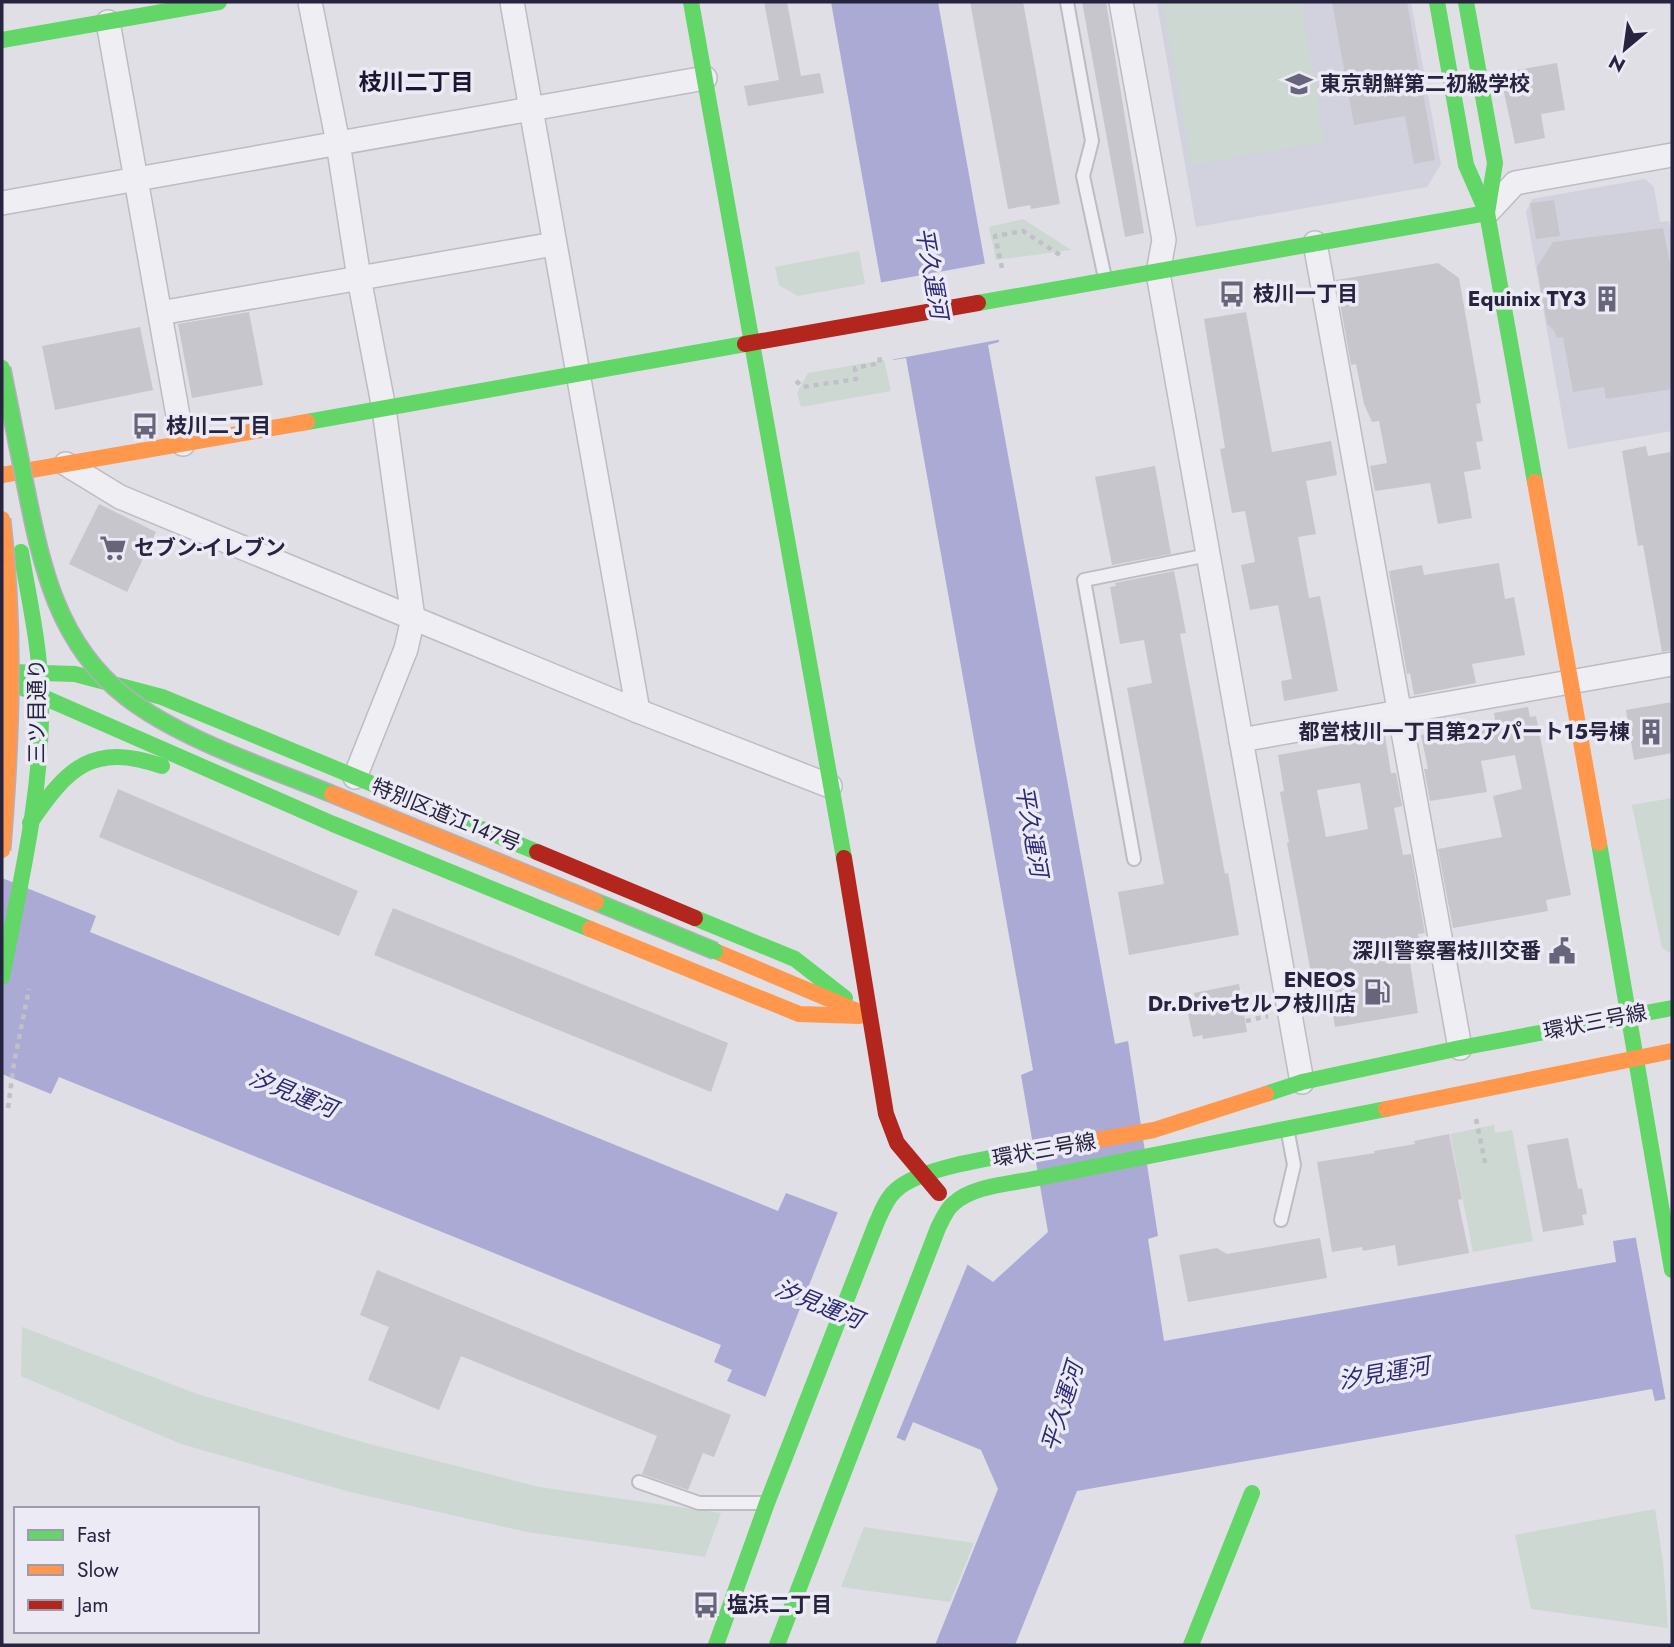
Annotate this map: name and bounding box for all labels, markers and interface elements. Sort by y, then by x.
north arrow [1590,14,1660,84]
text: N [1604,48,1630,79]
district label: 枝川二丁目 [359,65,474,99]
school or university icon: 東京朝鮮第二初級学校 [1284,69,1314,99]
place label: 東京朝鮮第二初級学校 [1320,69,1530,99]
water label: 平久運河 [907,225,957,325]
bus stop icon: 枝川一丁目 [1217,279,1247,309]
place label: 枝川一丁目 [1253,279,1358,309]
place label: Equinix TY3 [1468,284,1586,314]
building icon: Equinix TY3 [1592,284,1622,314]
bus stop icon: 枝川二丁目 [130,411,160,441]
place label: 枝川二丁目 [166,411,271,441]
supermarket icon: セブン-イレブン [98,533,128,563]
place label: セブン-イレブン [134,533,286,563]
street label: 三ツ目通り [22,659,52,764]
place label: 都営枝川一丁目第2アパート15号棟 [1298,717,1630,747]
building icon: 都営枝川一丁目第2アパート15号棟 [1636,717,1666,747]
street label: 特別区道江147号 [367,771,525,859]
water label: 平久運河 [1007,783,1057,883]
place label: 深川警察署枝川交番 [1352,936,1541,966]
public building icon: 深川警察署枝川交番 [1547,936,1577,966]
place label: ENEOS Dr.Driveセルフ枝川店 [1148,965,1356,1019]
fuel station icon: ENEOS Dr.Driveセルフ枝川店 [1362,977,1392,1007]
street label: 環状三号線 [1541,997,1649,1047]
water label: 汐見運河 [244,1060,346,1127]
street label: 環状三号線 [990,1126,1098,1174]
water label: 汐見運河 [770,1271,872,1338]
water label: 汐見運河 [1336,1348,1436,1398]
water label: 平久運河 [1032,1354,1093,1456]
legend [14,1507,259,1633]
text: Fast [77,1520,110,1550]
text: Slow [77,1555,119,1585]
text: Jam [74,1590,109,1620]
bus stop icon: 塩浜二丁目 [691,1590,721,1620]
place label: 塩浜二丁目 [727,1590,832,1620]

